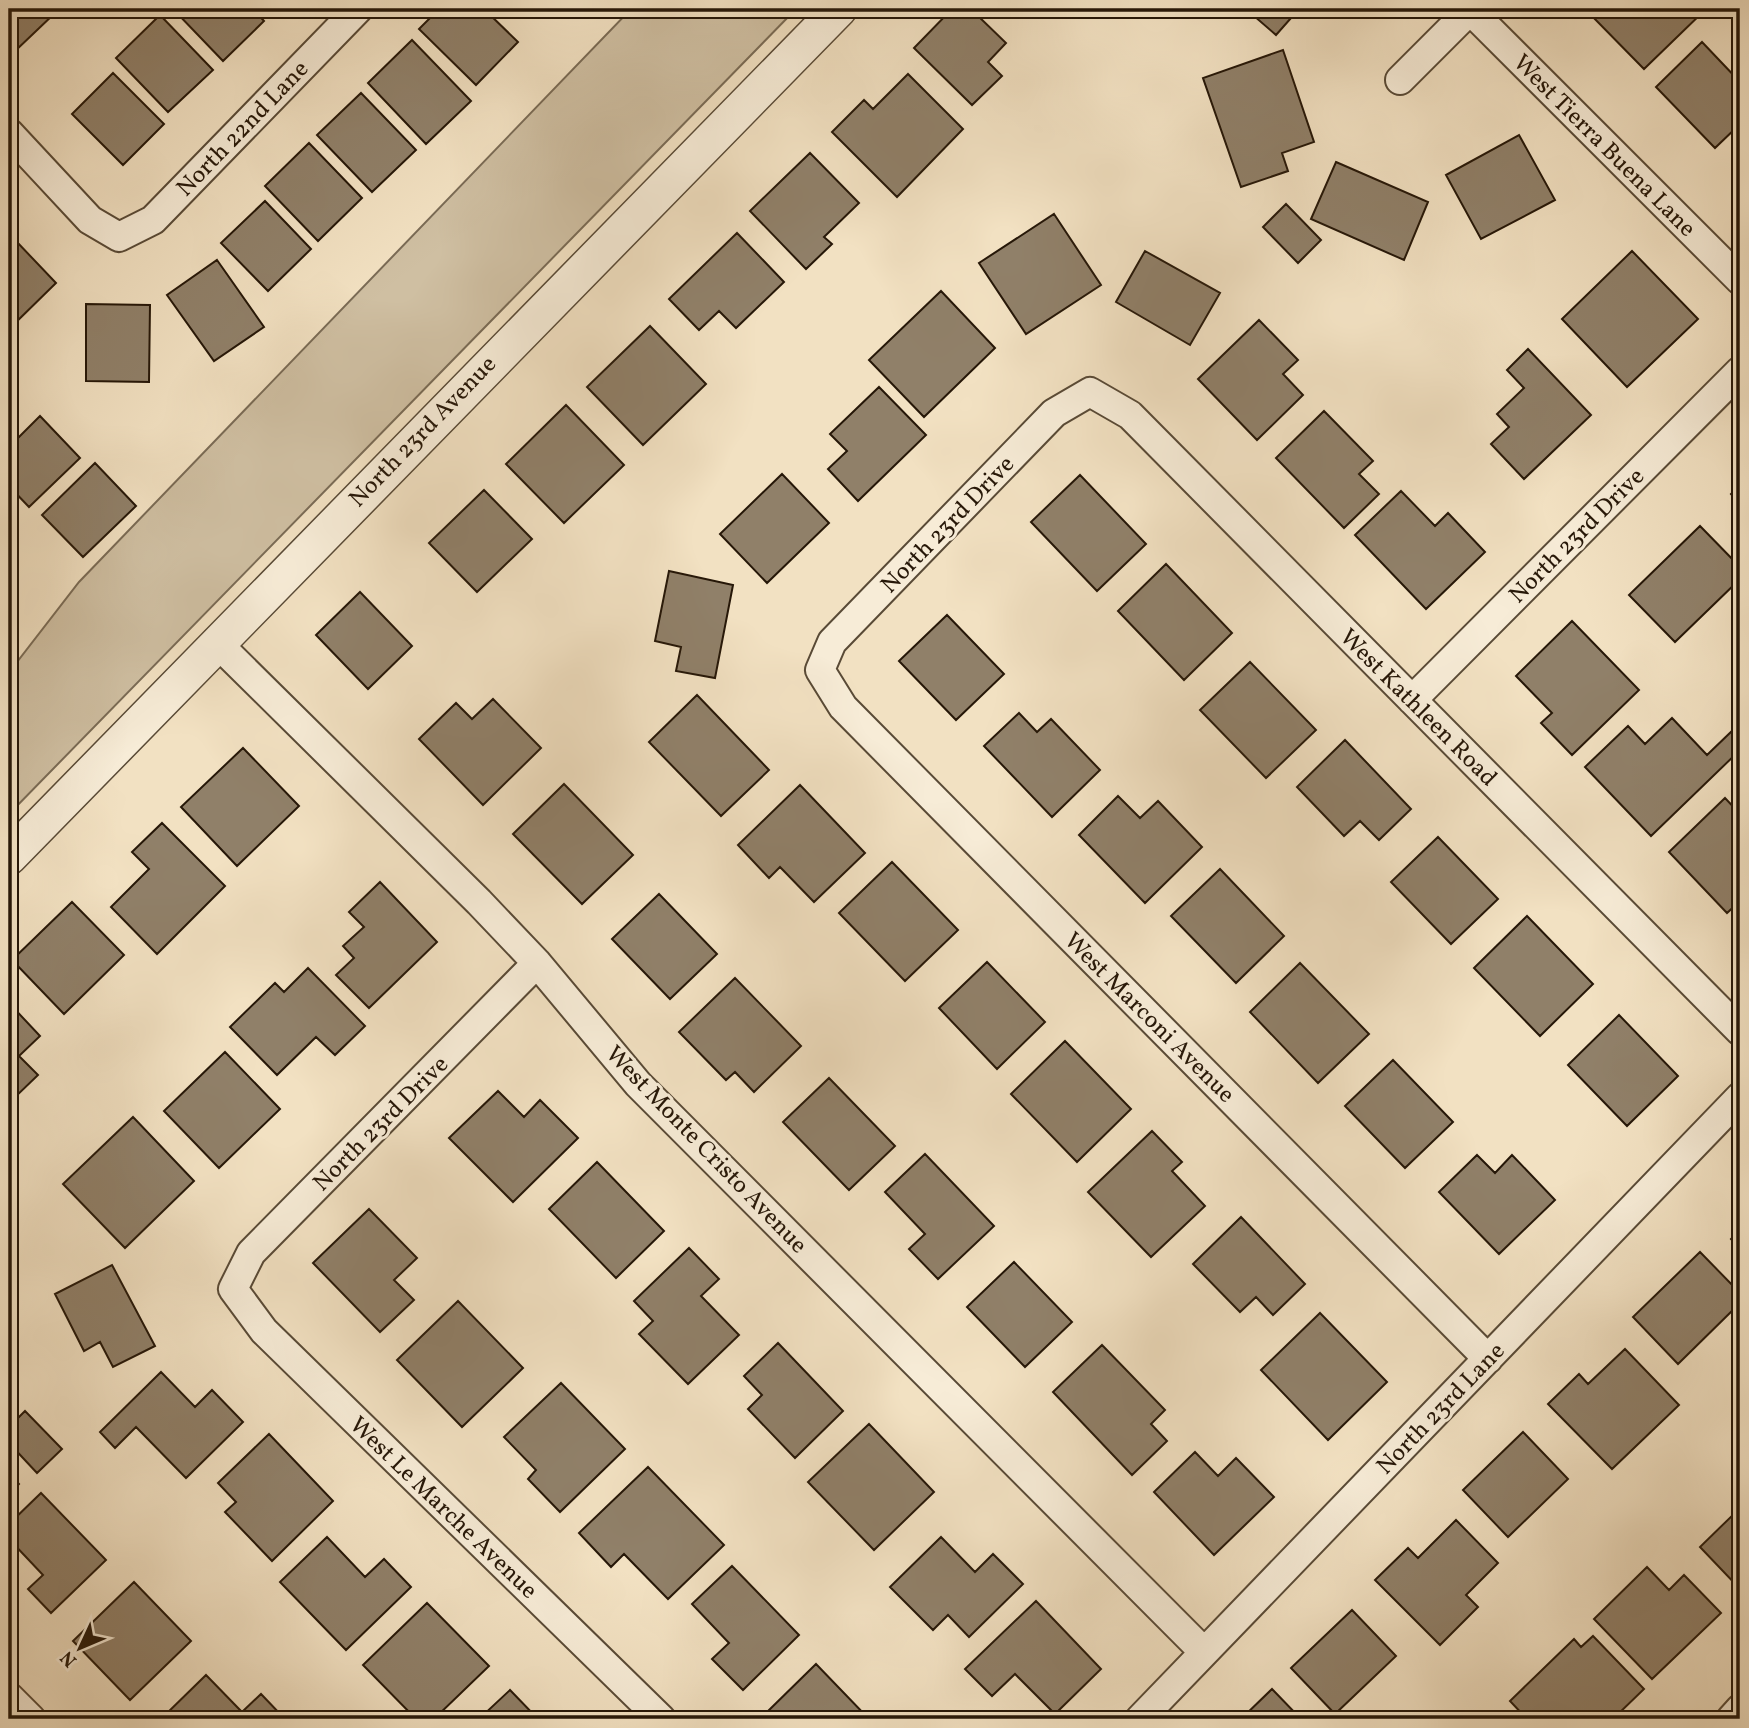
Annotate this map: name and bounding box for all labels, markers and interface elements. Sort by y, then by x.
street label: West Tierra Buena Lane [1504,47,1703,246]
street label: North 22nd Lane [169,54,317,205]
street label: North 23rd Avenue [342,349,505,516]
street label: North 23rd Drive [874,449,1023,602]
street label: North 23rd Drive [1502,461,1653,612]
street label: West Kathleen Road [1331,622,1504,795]
street label: West Marconi Avenue [1055,925,1242,1112]
street label: West Monte Cristo Avenue [597,1039,814,1262]
street label: North 23rd Drive [306,1049,457,1200]
street label: North 23rd Lane [1369,1336,1513,1483]
street label: West Le Marche Avenue [341,1409,544,1608]
north arrow [46,1612,116,1682]
text: N [55,1644,83,1672]

